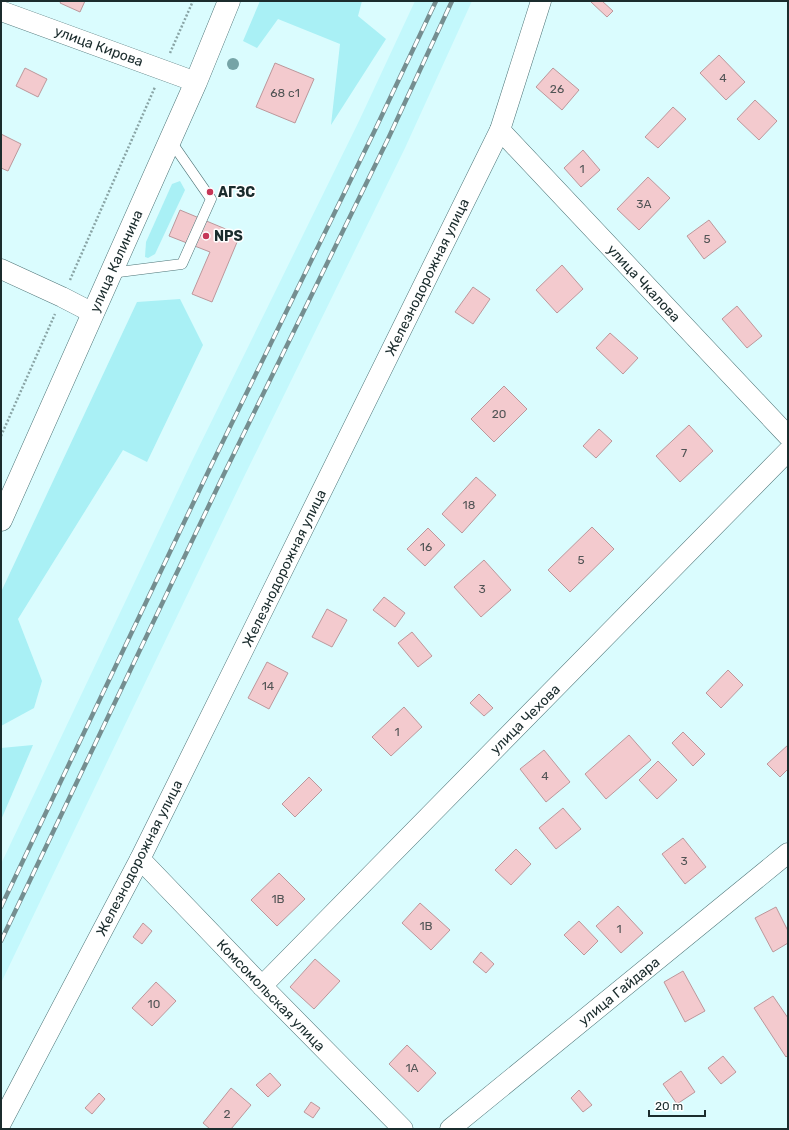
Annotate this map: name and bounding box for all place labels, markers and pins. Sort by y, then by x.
place label: АГЗС [218,184,255,201]
marker: АГЗС [205,187,215,197]
place label: NPS [214,228,243,245]
marker: NPS [201,231,211,241]

